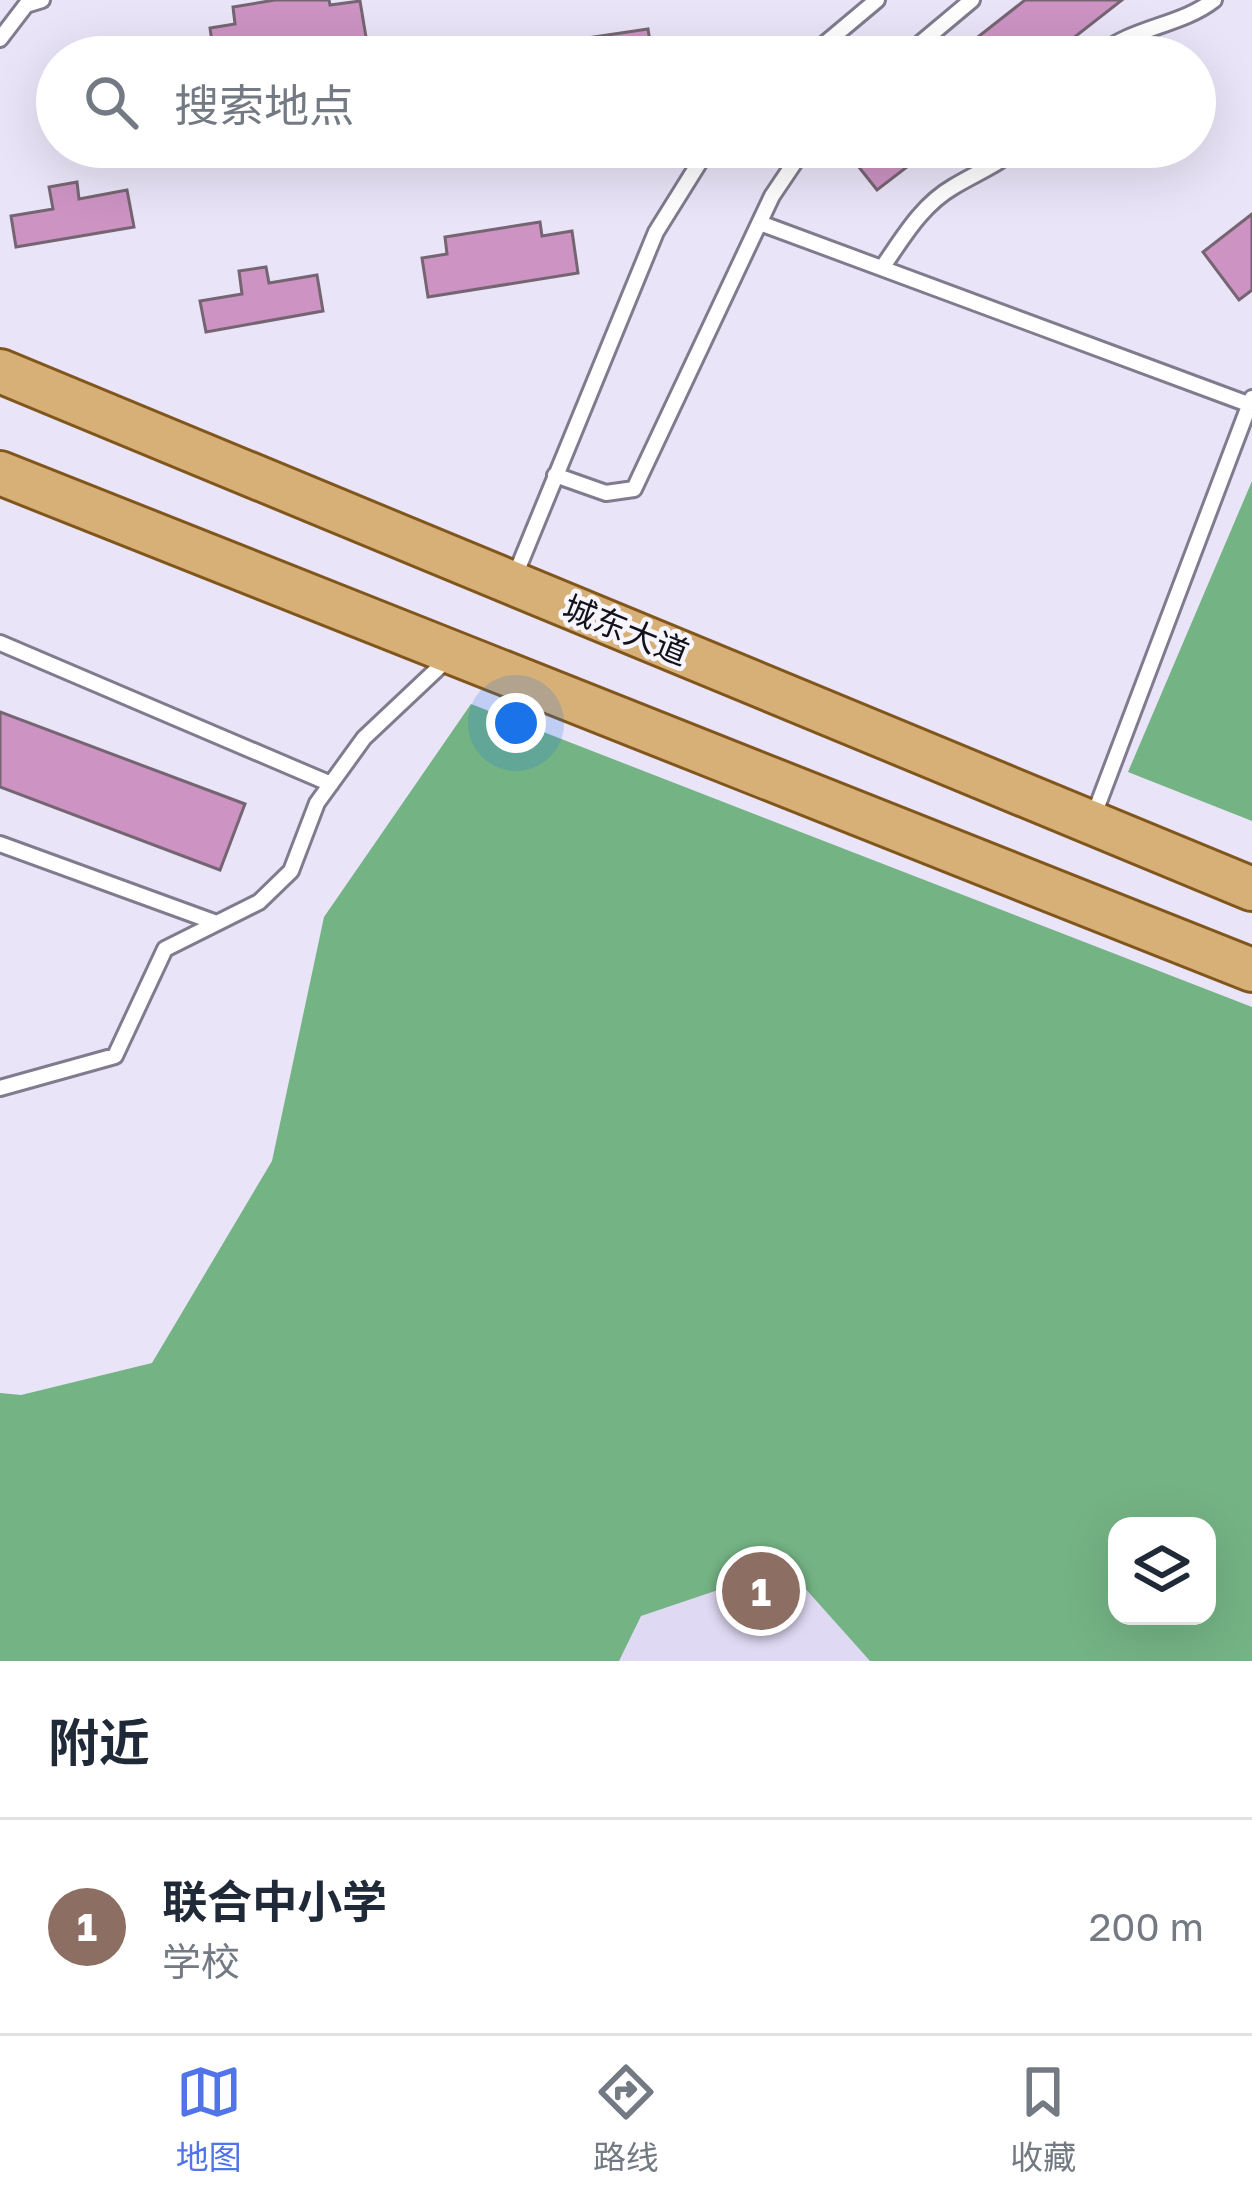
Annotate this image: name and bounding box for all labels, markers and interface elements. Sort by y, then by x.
search box [36,36,1216,168]
icon: search [78,69,144,135]
text: 搜索地点 [174,78,354,132]
street label: 城东大道 [558,587,695,672]
your location [486,693,546,753]
map controls [1108,1517,1216,1625]
button: layers [1108,1517,1216,1625]
pin: 1 [722,1546,800,1636]
text: 附近 [48,1711,150,1772]
text: 联合中小学 [162,1874,387,1928]
text: 1 [77,1903,97,1950]
text: 200 m [1089,1903,1204,1950]
text: 学校 [162,1938,240,1985]
tab: 地图 [176,2059,242,2179]
tab: 路线 [593,2059,659,2179]
tab: 收藏 [1010,2059,1076,2179]

